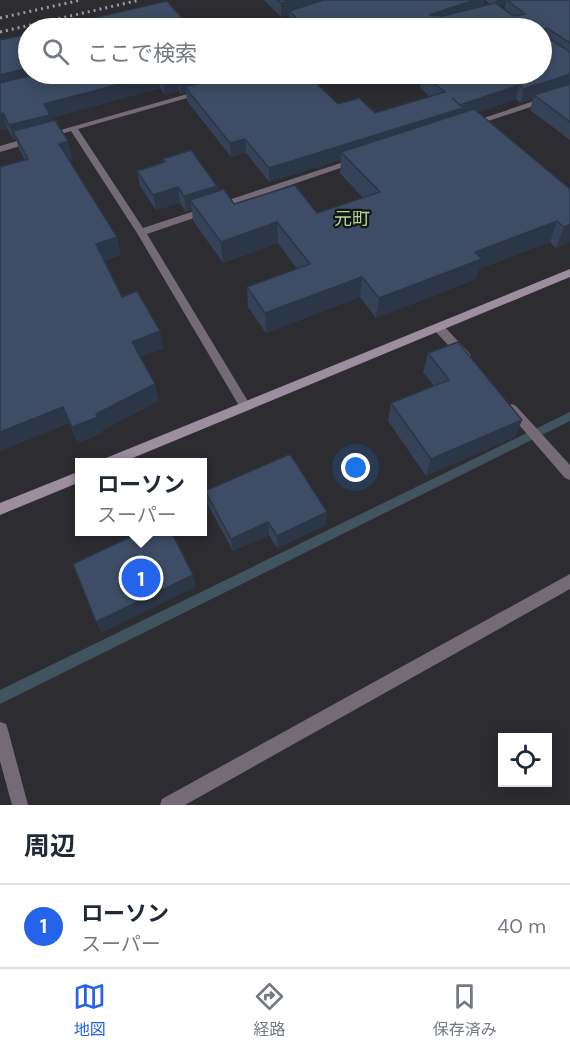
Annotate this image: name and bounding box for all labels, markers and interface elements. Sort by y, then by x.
search box [18,18,552,84]
icon: search [39,35,72,68]
text: ここで検索 [87,39,197,68]
district label: 元町 [334,207,370,231]
your location [341,453,370,482]
popup [75,458,207,536]
text: ローソン [97,470,185,499]
text: スーパー [97,502,177,528]
pin: 1 [122,556,160,600]
map controls [498,733,552,787]
button: locate [498,733,552,787]
text: 周辺 [24,829,76,863]
text: ローソン [81,899,169,928]
text: 1 [40,913,47,939]
text: 40 m [497,913,546,939]
text: スーパー [81,931,161,957]
tab: 地図 [73,980,106,1040]
tab: 経路 [253,980,286,1040]
tab: 保存済み [433,980,497,1040]

